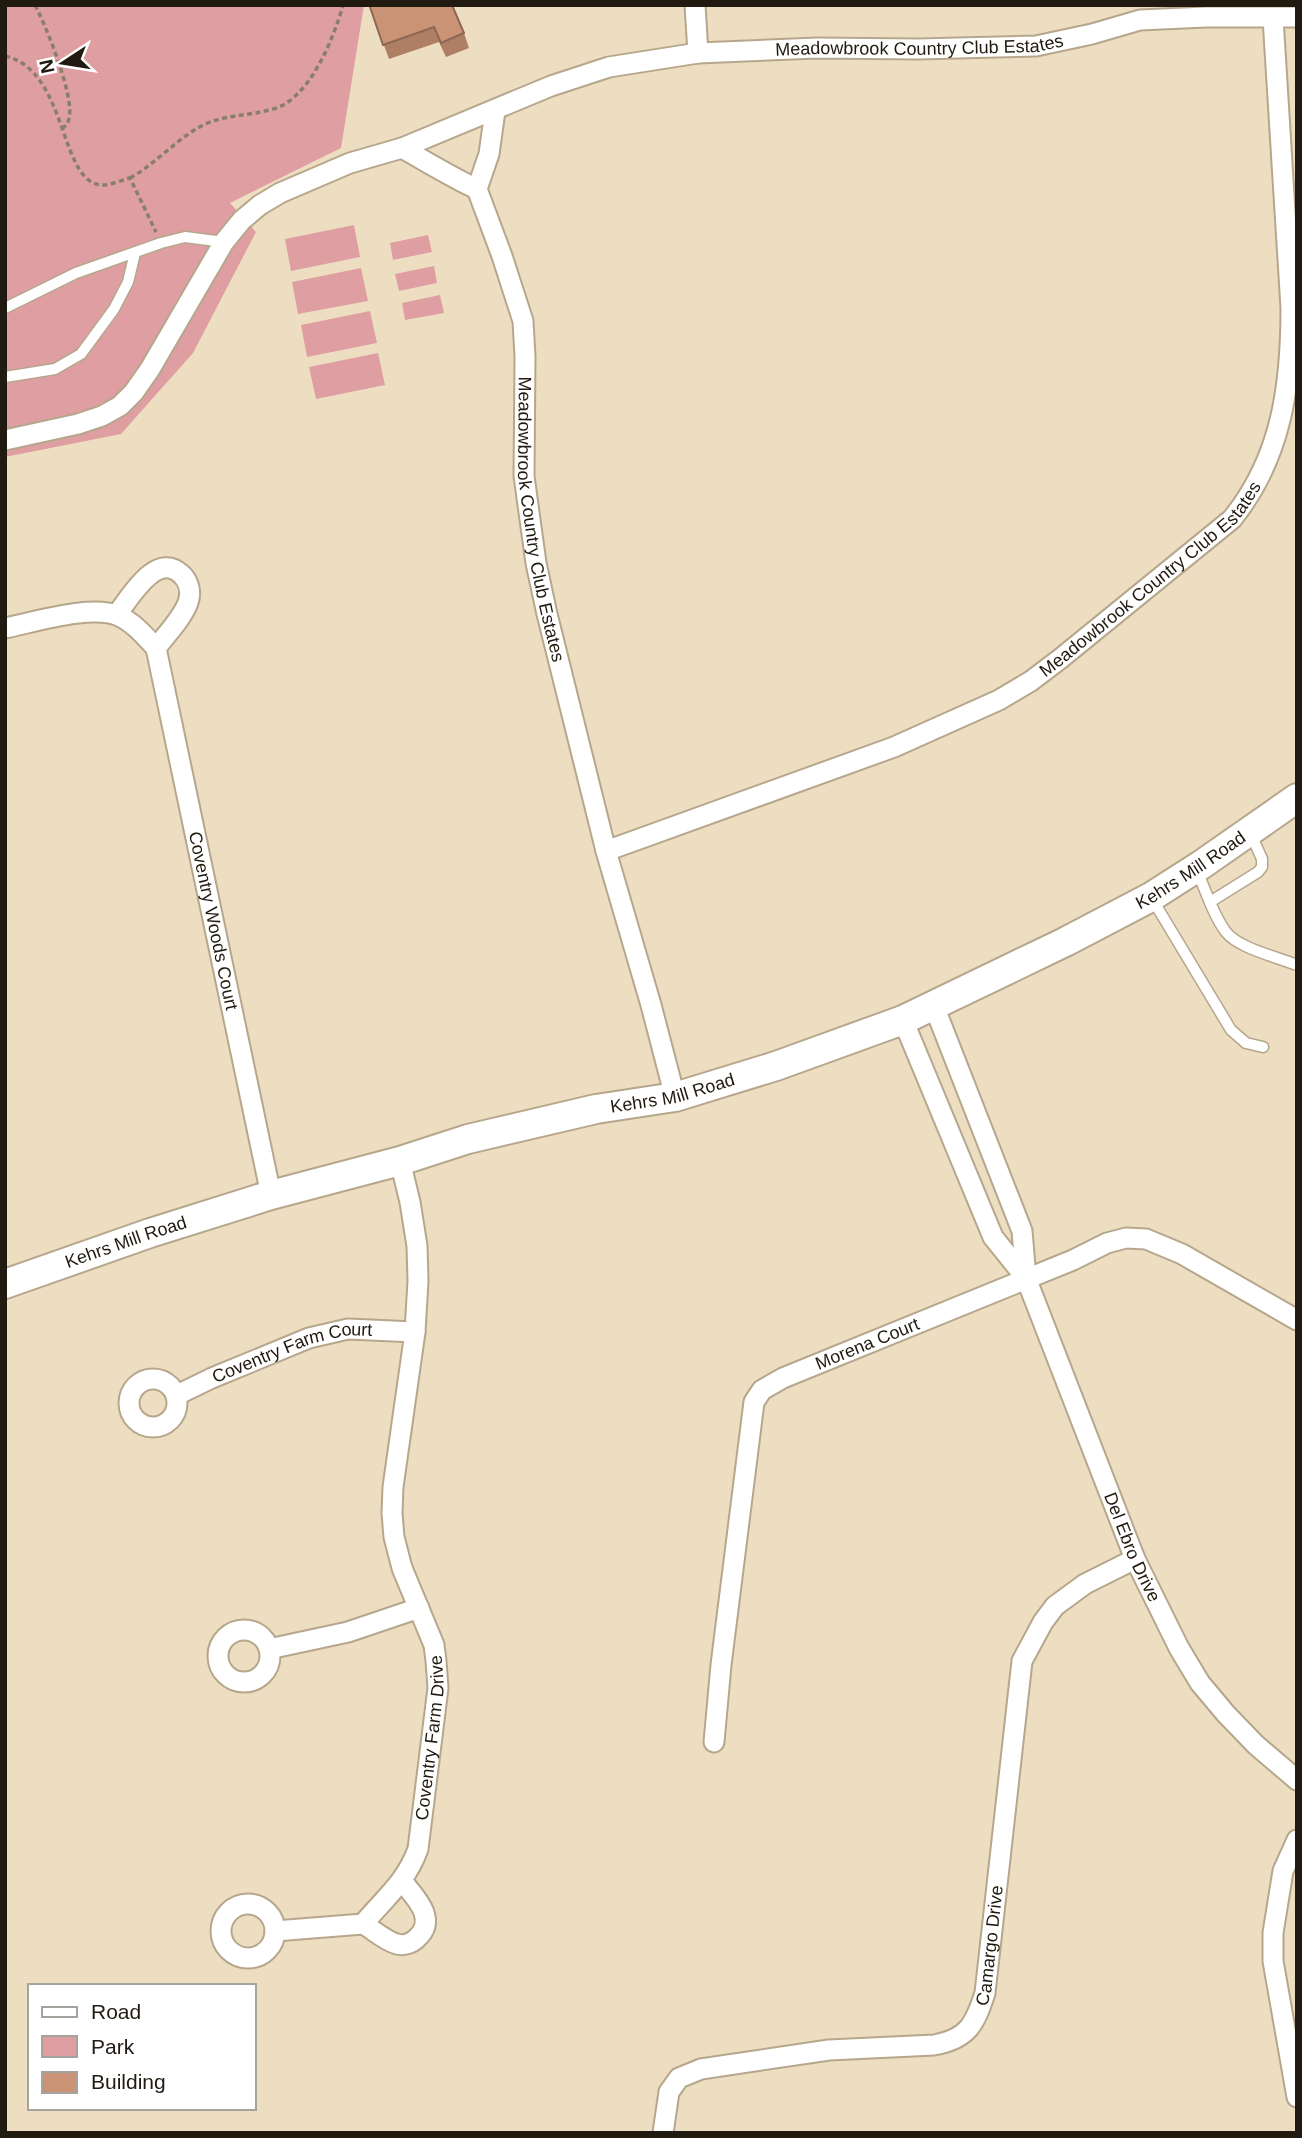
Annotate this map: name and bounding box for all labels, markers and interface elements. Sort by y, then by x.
north arrow [28,28,98,98]
street label: Meadowbrook Country Club Estates [775,30,1065,60]
text: N [35,58,59,75]
street label: Meadowbrook Country Club Estates [514,376,569,664]
street label: Meadowbrook Country Club Estates [1036,478,1265,681]
street label: Kehrs Mill Road [1132,827,1249,913]
street label: Coventry Woods Court [185,830,242,1012]
street label: Kehrs Mill Road [609,1069,737,1117]
street label: Kehrs Mill Road [62,1212,189,1272]
street label: Morena Court [813,1314,922,1374]
street label: Coventry Farm Court [209,1319,373,1387]
street label: Del Ebro Drive [1100,1489,1165,1605]
street label: Coventry Farm Drive [412,1654,448,1821]
street label: Camargo Drive [971,1884,1007,2009]
legend [28,1984,256,2110]
text: Road [91,2000,141,2023]
text: Park [91,2035,135,2058]
text: Building [91,2070,166,2093]

